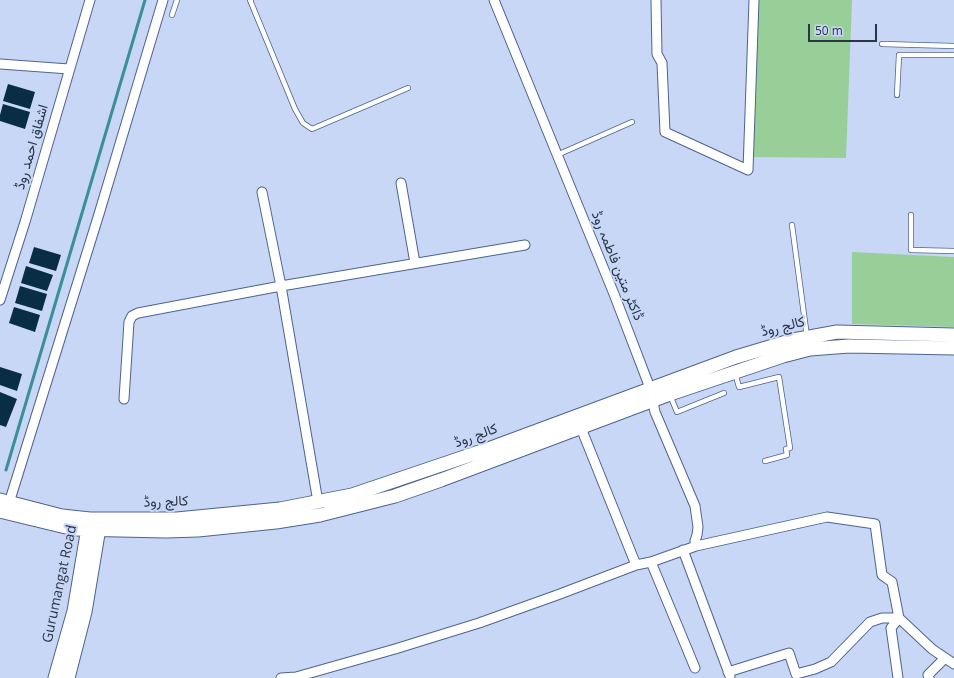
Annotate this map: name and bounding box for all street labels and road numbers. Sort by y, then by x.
street label: اشفاق احمد روڈ [12,103,52,191]
street label: ڈاکٹر متین فاطمہ روڈ [587,209,647,323]
street label: کالج روڈ [759,313,807,341]
street label: کالج روڈ [452,420,500,452]
street label: کالج روڈ [143,493,189,511]
street label: Gurumangat Road [39,524,81,644]

